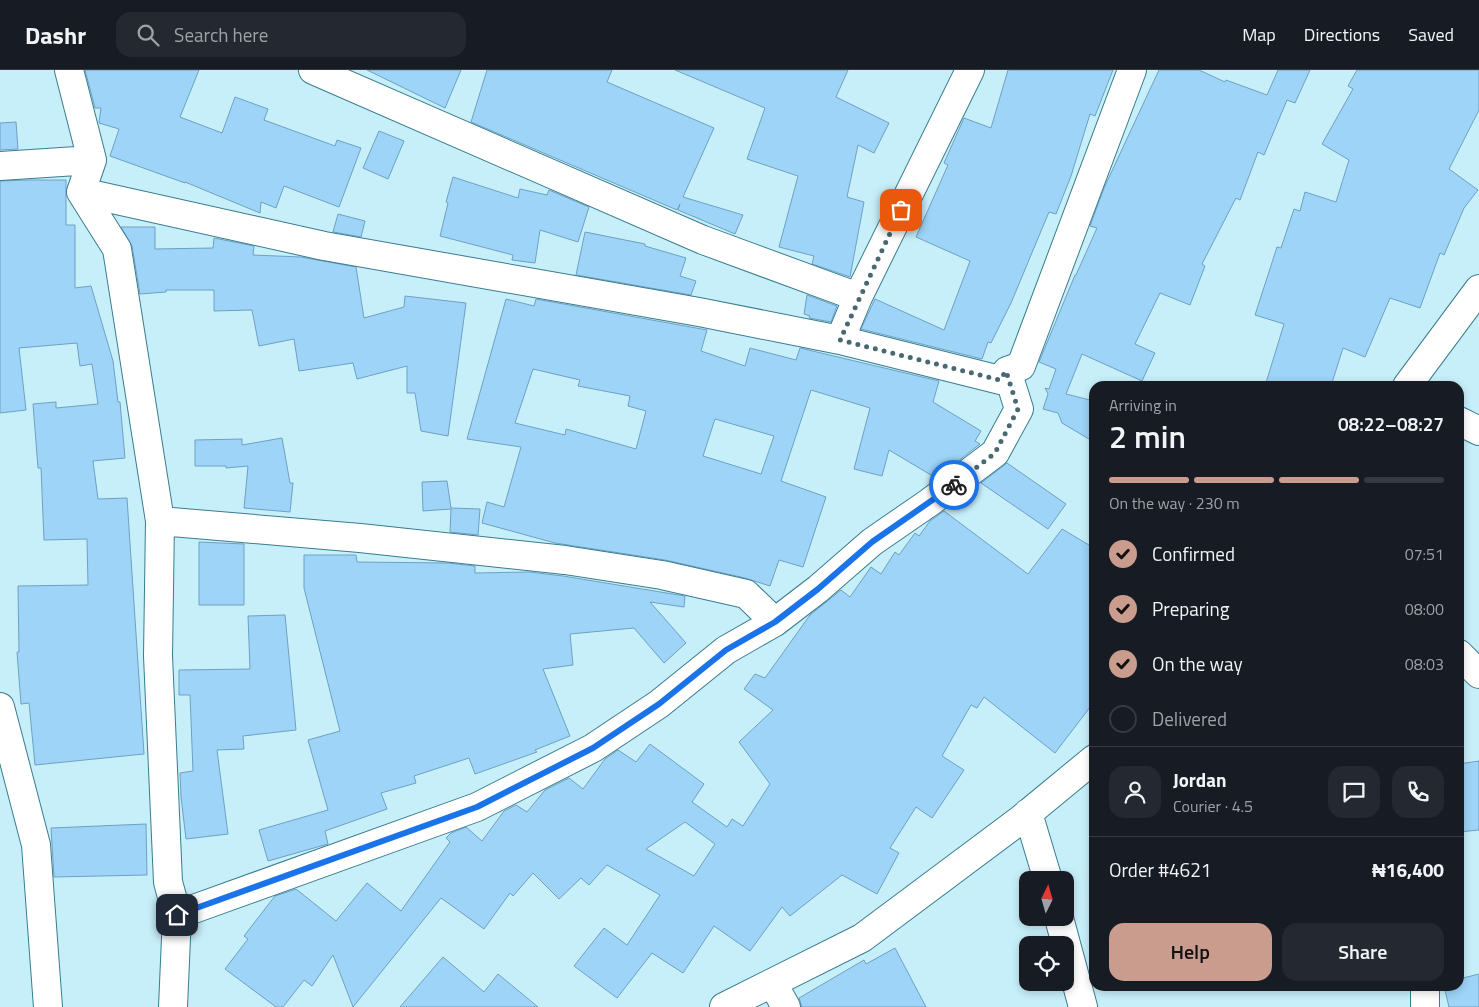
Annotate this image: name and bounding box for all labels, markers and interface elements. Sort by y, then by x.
search box [116,12,466,57]
text: Dashr [25,17,86,53]
text: Search here [174,20,268,49]
icon: search [134,21,162,49]
text: Map [1242,21,1276,48]
text: Directions [1304,21,1380,48]
text: Saved [1408,21,1454,48]
pin [880,189,922,231]
icon: bag [887,196,915,224]
text: Arriving in [1109,393,1177,417]
text: 08:22–08:27 [1338,409,1444,438]
text: 2 min [1109,412,1186,460]
courier [929,460,979,510]
icon: bike [940,471,968,499]
text: On the way · 230 m [1109,491,1240,515]
text: Confirmed [1152,539,1235,568]
icon: check [1109,540,1137,568]
text: 07:51 [1405,542,1444,566]
text: Preparing [1152,594,1229,623]
icon: check [1109,595,1137,623]
text: 08:00 [1405,597,1444,621]
text: On the way [1152,649,1243,678]
icon: check [1109,650,1137,678]
text: 08:03 [1405,652,1444,676]
text: Delivered [1152,704,1227,733]
text: Jordan [1173,765,1226,794]
button: person [1109,766,1161,818]
button: chat [1328,766,1380,818]
button: phone [1392,766,1444,818]
text: Courier · 4.5 [1173,794,1253,818]
text: Order #4621 [1109,855,1211,884]
text: ₦16,400 [1372,855,1444,884]
north arrow [1019,871,1074,926]
map controls [1019,871,1074,991]
pin [156,894,198,936]
icon: home [163,901,191,929]
button: Help [1109,923,1272,981]
button: Share [1282,923,1444,981]
button: locate [1019,936,1074,991]

